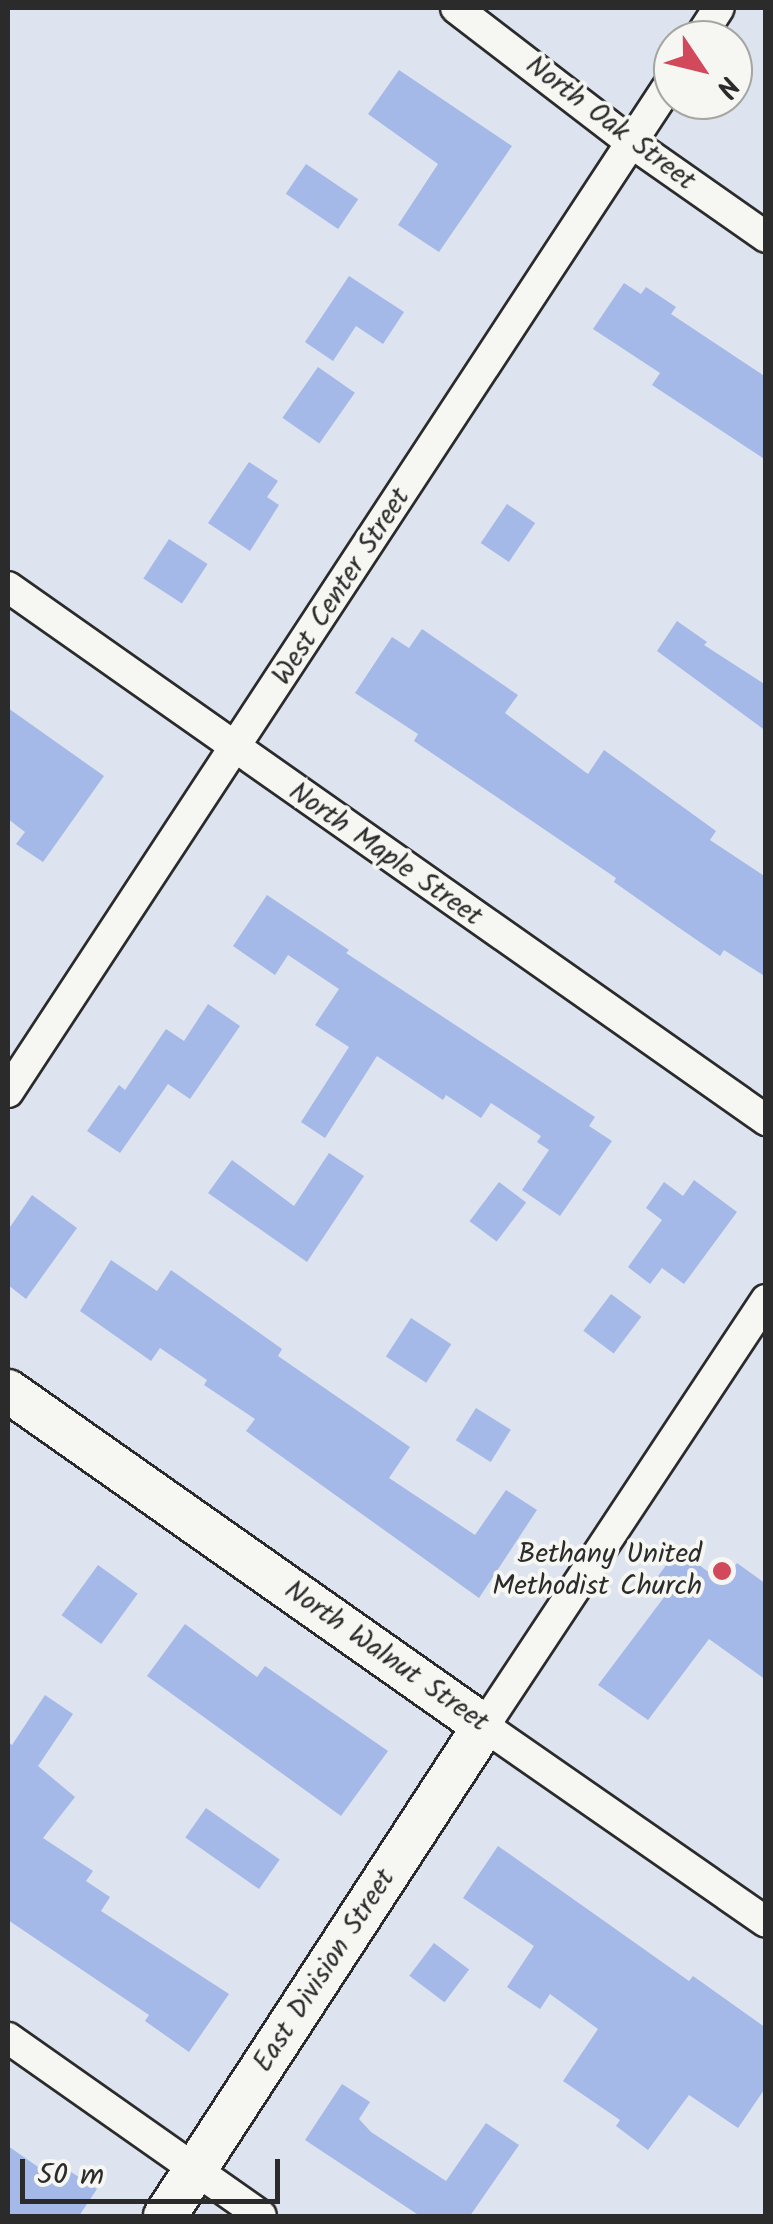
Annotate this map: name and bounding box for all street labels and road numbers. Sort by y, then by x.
street label: North Oak Street [519,49,701,199]
street label: West Center Street [266,482,418,692]
street label: North Maple Street [282,776,488,934]
street label: North Walnut Street [278,1574,494,1740]
street label: East Division Street [247,1863,403,2079]

